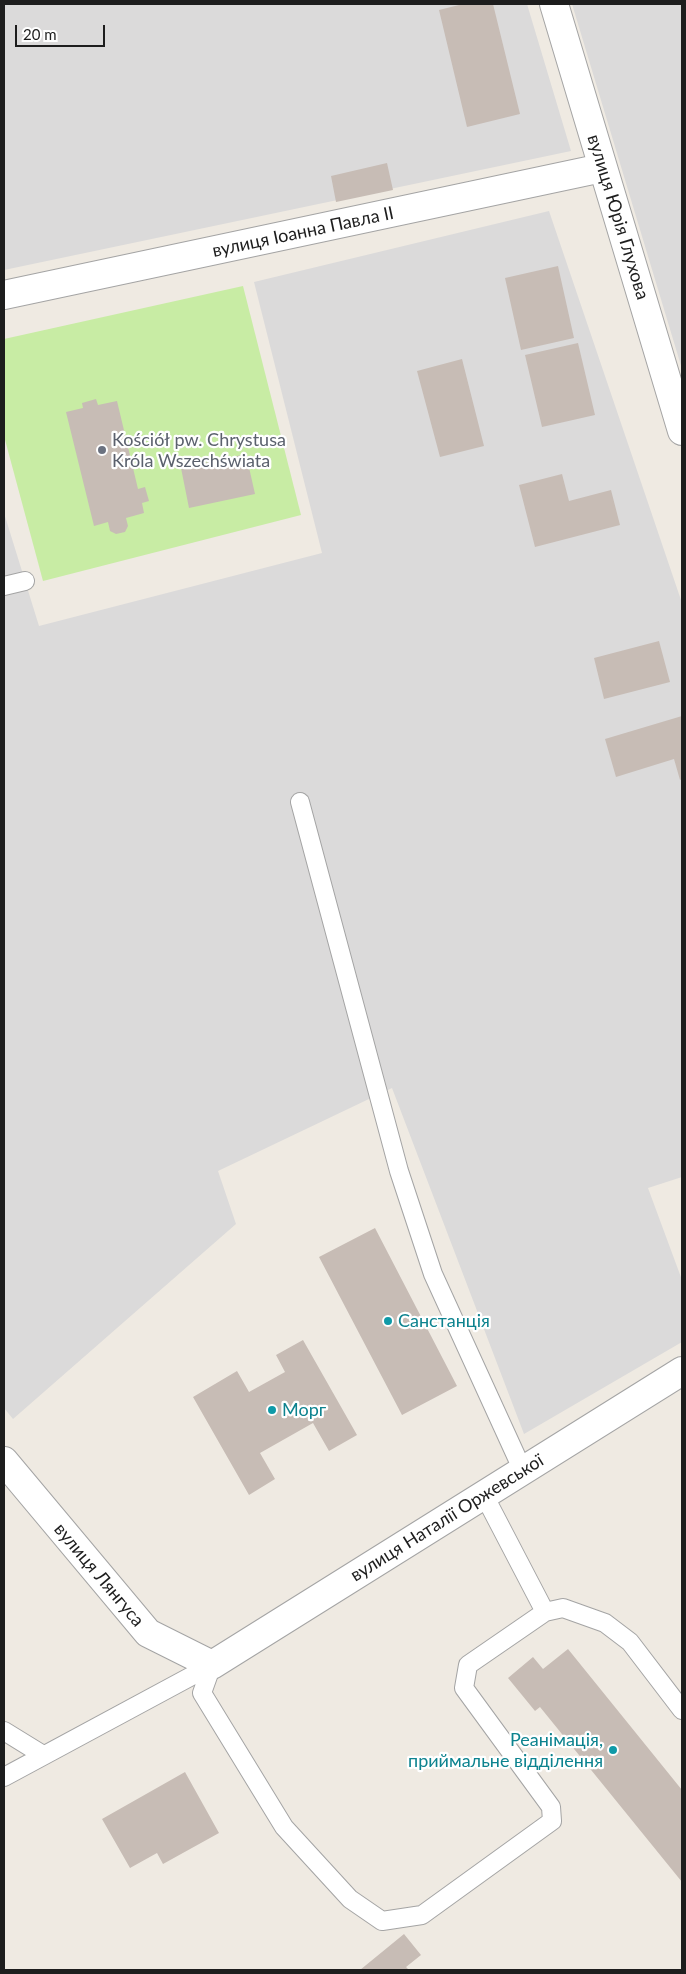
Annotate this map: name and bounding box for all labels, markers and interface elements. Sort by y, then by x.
scale bar [18,15,108,47]
text: 20 m [23,25,57,43]
street label: вулиця Юрія Глухова [583,132,653,302]
street label: вулиця Іоанна Павла II [210,202,396,262]
place label: Kościół pw. Chrystusa Króla Wszechświata [112,429,286,472]
marker: Kościół pw. Chrystusa Króla Wszechświata [96,444,108,456]
place label: Санстанція [398,1310,490,1332]
marker: Санстанція [382,1315,394,1327]
place label: Морг [282,1399,326,1421]
marker: Морг [266,1404,278,1416]
street label: вулиця Наталії Оржевської [347,1450,547,1586]
street label: вулиця Лянгуса [50,1519,148,1631]
place label: Реанімація, приймальне відділення [408,1729,603,1772]
marker: Реанімація, приймальне відділення [607,1744,619,1756]

